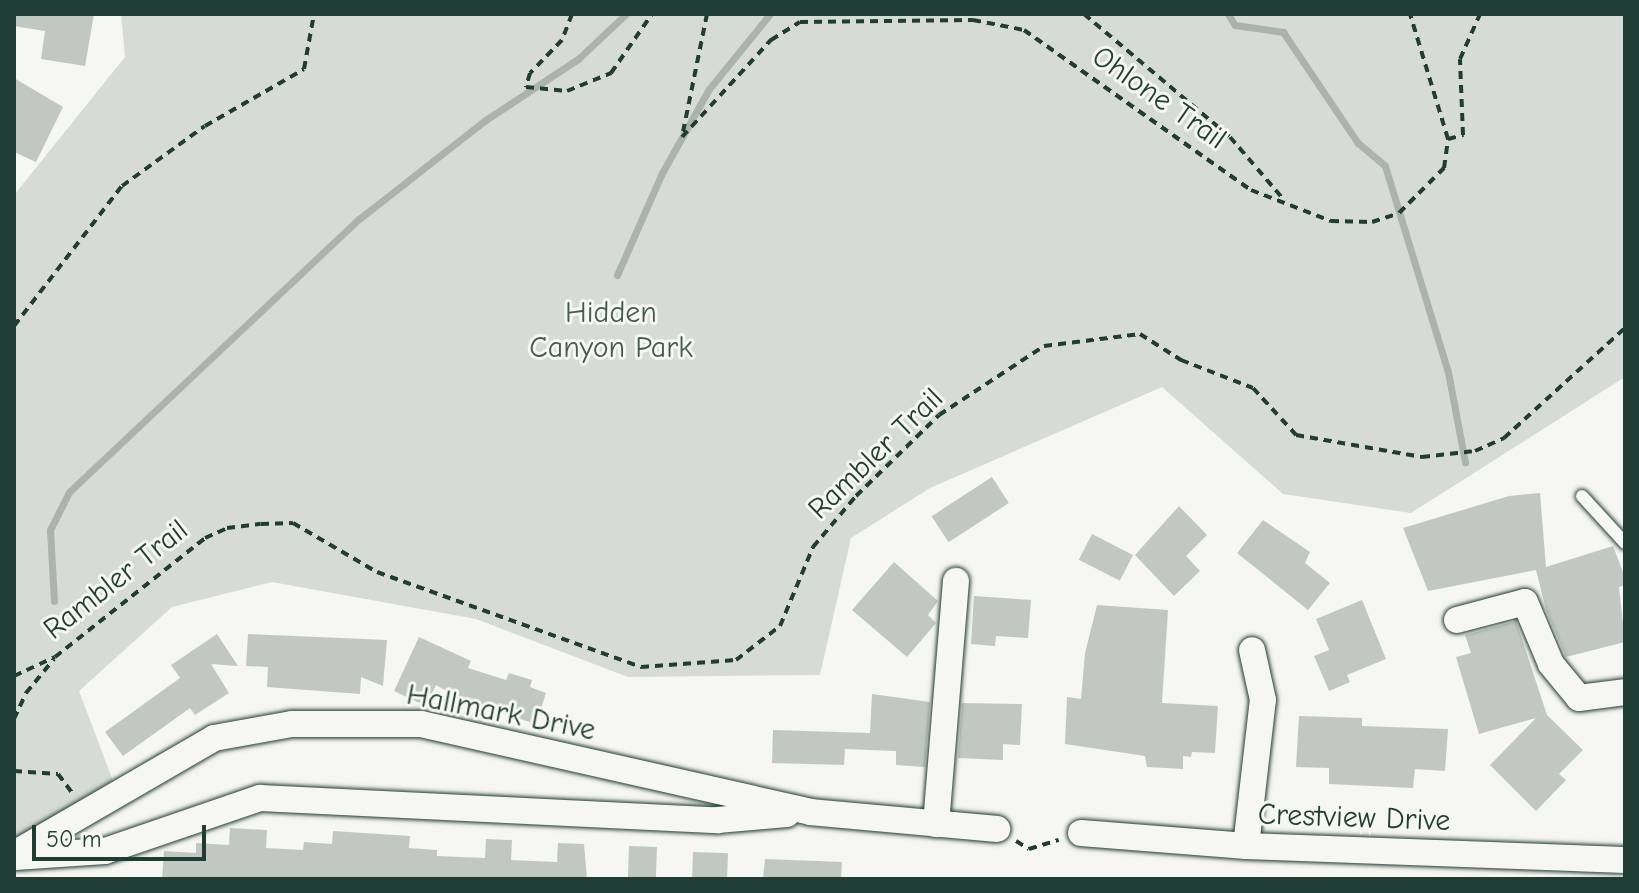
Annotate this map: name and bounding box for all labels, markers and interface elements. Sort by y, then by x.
street label: Ohlone Trail [1085,39,1233,157]
park label: Hidden Canyon Park [529,295,693,366]
street label: Rambler Trail [801,381,951,527]
street label: Rambler Trail [37,512,195,648]
street label: Hallmark Drive [404,677,598,749]
street label: Crestview Drive [1257,797,1451,839]
scale bar [36,809,210,859]
text: 50 m [46,825,102,853]

